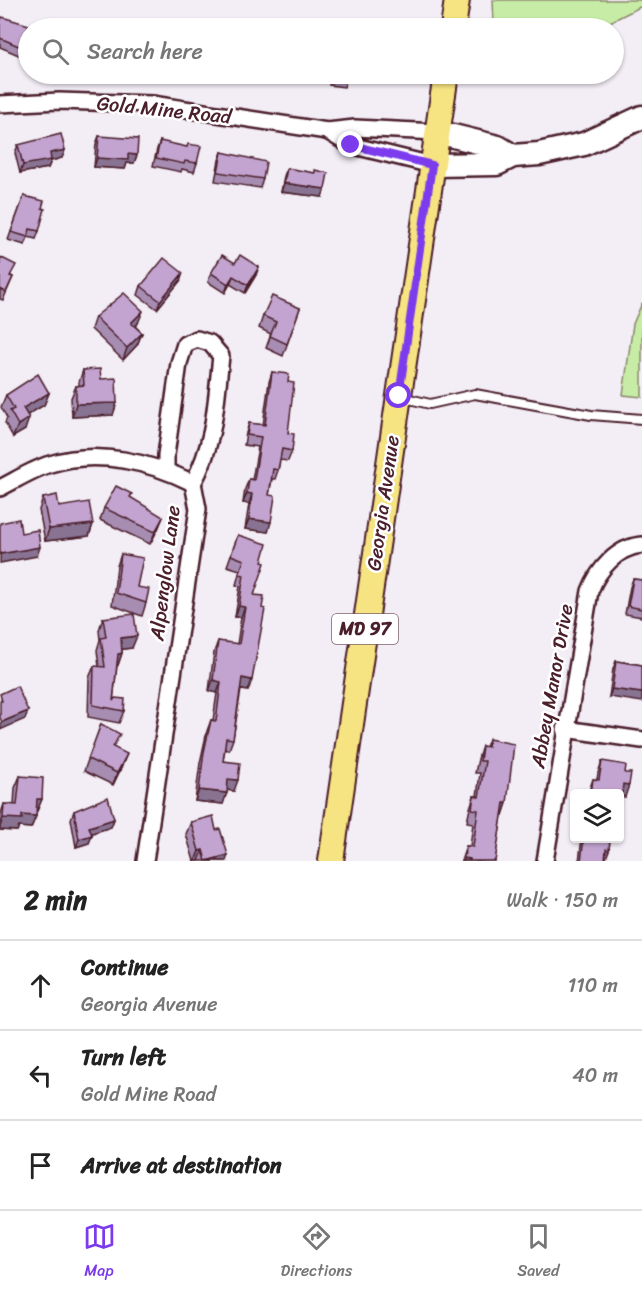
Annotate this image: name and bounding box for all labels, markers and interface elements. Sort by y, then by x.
search box [18,18,624,84]
text: Search here [87,32,203,71]
icon: search [39,35,72,68]
street label: Gold Mine Road [95,86,234,135]
route end [337,131,363,157]
route start [385,382,411,408]
street label: Georgia Avenue [356,433,410,573]
street label: Alpenglow Lane [139,503,191,644]
street label: Abbey Manor Drive [520,601,584,772]
road number: MD 97 [332,614,398,644]
map controls [570,789,624,843]
button: layers [570,789,624,843]
text: 2 min [24,877,87,923]
text: Walk · 150 m [506,883,618,918]
text: Continue [81,948,169,987]
text: 110 m [568,968,618,1003]
icon: ahead [24,969,57,1002]
text: Georgia Avenue [81,987,217,1022]
text: Turn left [81,1038,166,1077]
text: 40 m [572,1058,618,1093]
icon: left [24,1059,57,1092]
text: Gold Mine Road [81,1077,216,1112]
text: Arrive at destination [81,1146,282,1185]
icon: arrive [24,1149,57,1182]
tab: Map [83,1220,116,1285]
tab: Directions [281,1220,352,1285]
tab: Saved [517,1220,559,1285]

